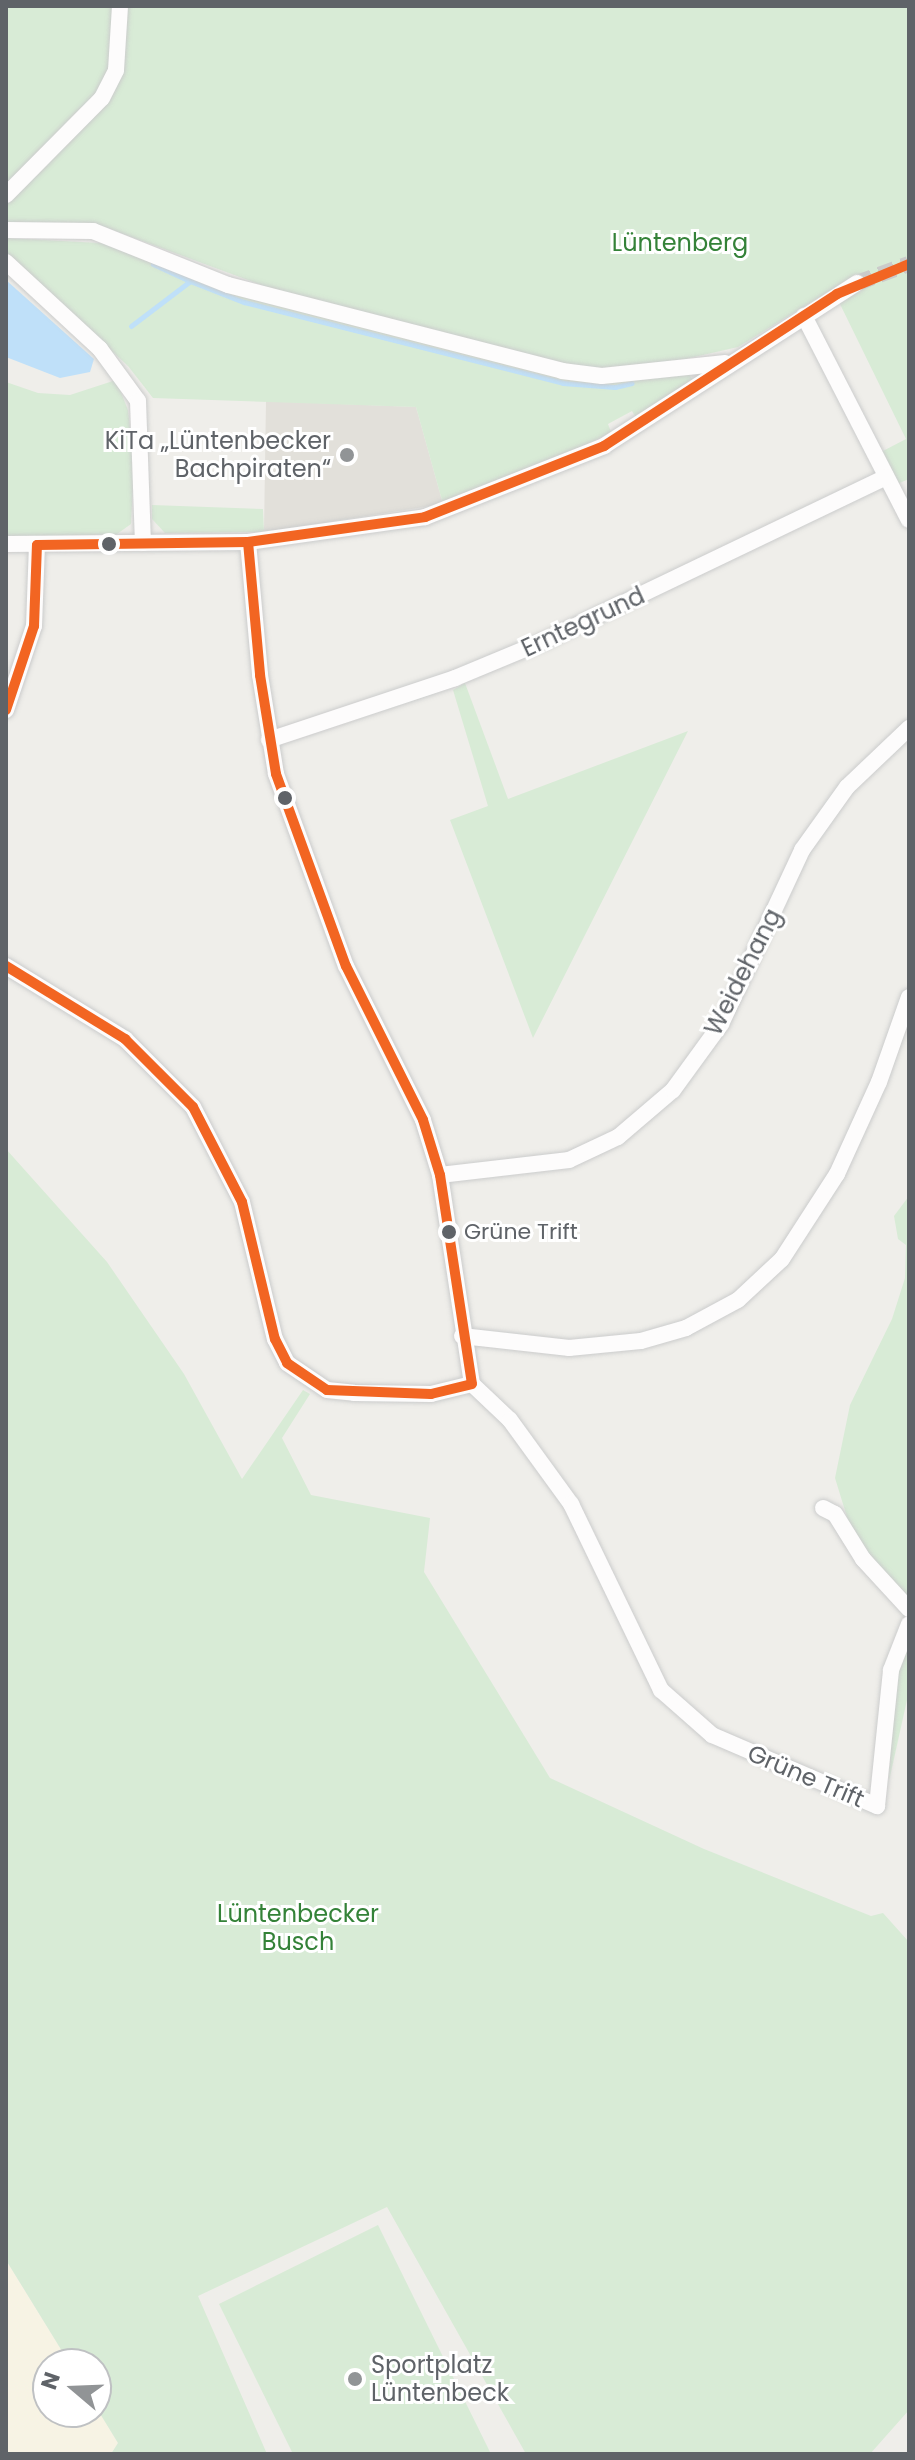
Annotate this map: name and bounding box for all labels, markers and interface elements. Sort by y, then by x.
park label: Lüntenberg [612,229,748,257]
place label: KiTa „Lüntenbecker Bachpiraten“ [105,427,331,483]
marker: KiTa „Lüntenbecker Bachpiraten“ [338,446,356,464]
unlabelled marker [101,536,117,552]
street label: Erntegrund [517,581,649,663]
unlabelled marker [277,790,293,806]
street label: Weidehang [699,904,787,1040]
place label: Grüne Trift [464,1219,578,1245]
marker: Grüne Trift [441,1224,457,1240]
street label: Grüne Trift [743,1738,869,1814]
park label: Lüntenbecker Busch [217,1900,379,1956]
north arrow [32,2348,112,2428]
place label: Sportplatz Lüntenbeck [371,2351,509,2407]
text: N [33,2368,68,2394]
marker: Sportplatz Lüntenbeck [346,2370,364,2388]

